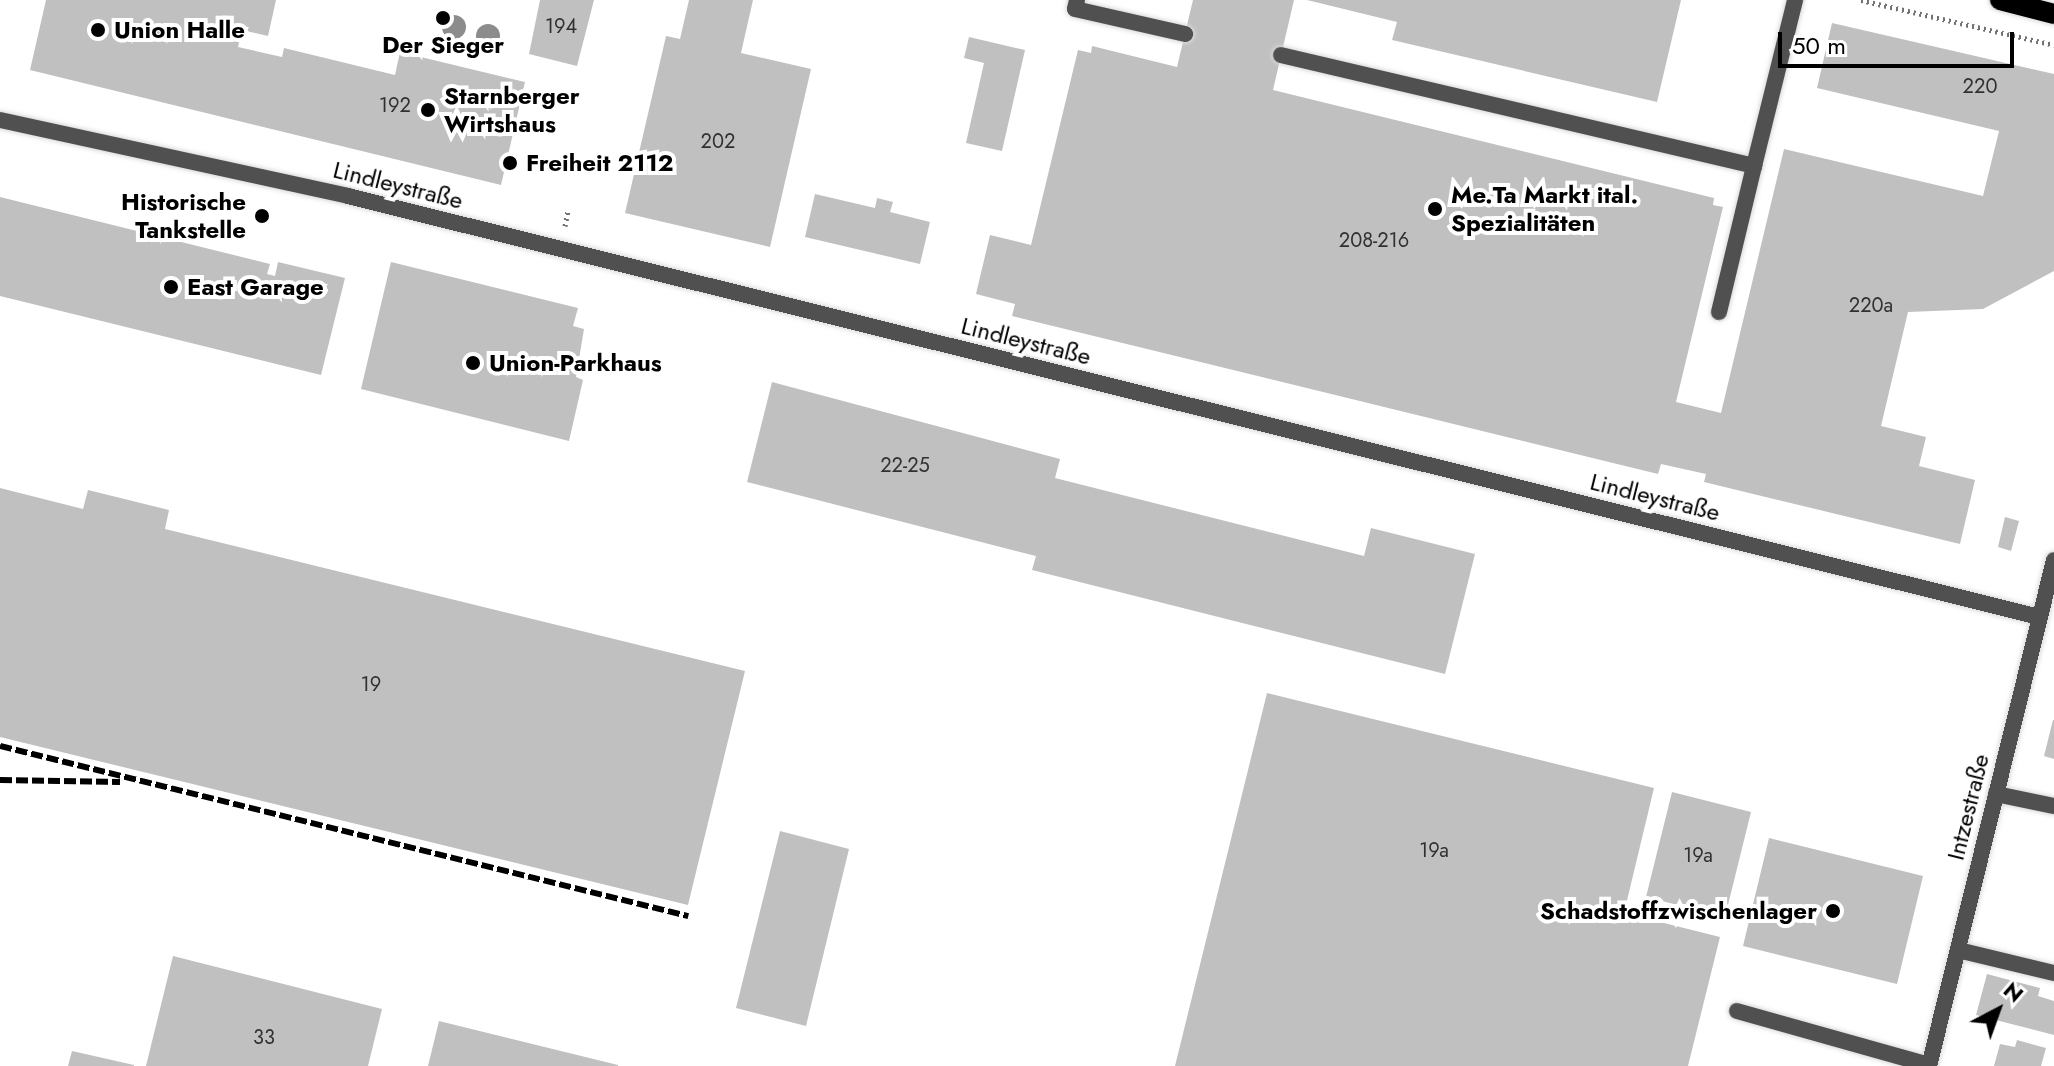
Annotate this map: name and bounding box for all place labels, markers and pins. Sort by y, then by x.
marker: Der Sieger [434,9,452,27]
place label: Union Halle [114,16,245,44]
marker: Union Halle [89,21,107,39]
place label: Der Sieger [382,31,504,59]
place label: Starnberger Wirtshaus [444,82,580,138]
marker: Starnberger Wirtshaus [419,101,437,119]
place label: Freiheit 2112 [526,149,673,177]
marker: Freiheit 2112 [501,154,519,172]
place label: Me.Ta Markt ital. Spezialitäten [1451,181,1638,237]
place label: Historische Tankstelle [121,188,246,244]
marker: Me.Ta Markt ital. Spezialitäten [1426,200,1444,218]
marker: Historische Tankstelle [253,207,271,225]
place label: East Garage [187,273,324,301]
marker: East Garage [162,278,180,296]
place label: Union-Parkhaus [489,349,662,377]
marker: Union-Parkhaus [464,354,482,372]
place label: Schadstoffzwischenlager [1540,897,1817,925]
marker: Schadstoffzwischenlager [1824,902,1842,920]

